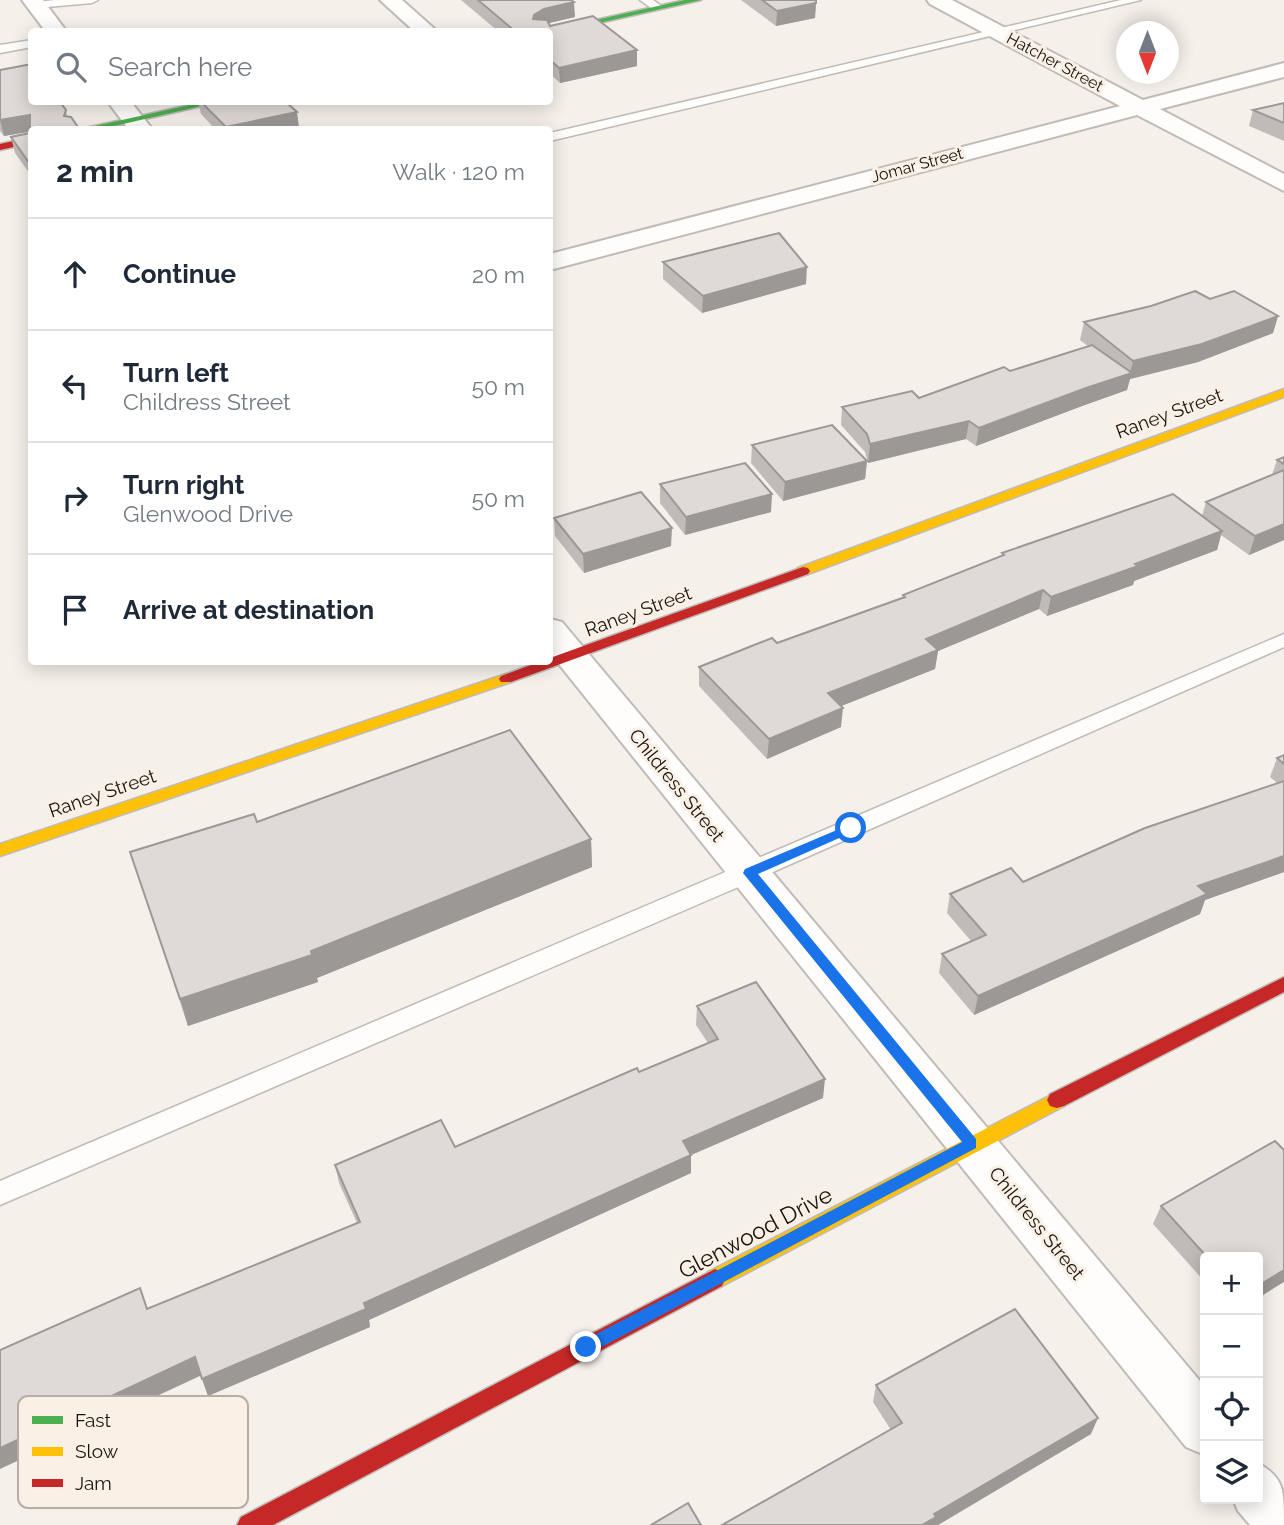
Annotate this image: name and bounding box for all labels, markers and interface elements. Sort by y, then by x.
north arrow [1116,21,1179,84]
search box [28,28,553,105]
street label: Hatcher Street [1003,29,1107,96]
icon: search [52,48,90,86]
text: Search here [108,52,252,82]
street label: Jomar Street [869,143,966,186]
text: 2 min [56,154,134,189]
text: Walk · 120 m [392,158,525,185]
icon: ahead [56,255,94,293]
text: Continue [123,259,236,289]
text: 20 m [472,261,525,288]
text: Turn left [123,358,229,388]
icon: left [56,367,94,405]
text: 50 m [471,373,525,400]
street label: Raney Street [1113,383,1226,442]
text: Childress Street [123,388,291,415]
text: Turn right [123,470,244,500]
icon: right [56,479,94,517]
text: 50 m [471,485,525,512]
text: Glenwood Drive [123,500,293,527]
street label: Raney Street [582,581,695,640]
icon: arrive [56,591,94,629]
text: Arrive at destination [123,595,374,625]
street label: Childress Street [625,724,730,846]
street label: Raney Street [46,764,159,822]
route start [835,812,866,843]
street label: Childress Street [985,1162,1090,1284]
street label: Glenwood Drive [674,1180,836,1284]
map controls [1200,1252,1263,1504]
button: + [1200,1252,1263,1315]
button: − [1200,1315,1263,1378]
route end [570,1331,601,1362]
button: locate [1200,1378,1263,1441]
legend [18,1396,248,1508]
text: Fast [75,1409,111,1431]
text: Slow [75,1440,119,1462]
button: layers [1200,1441,1263,1504]
text: Jam [75,1472,112,1494]

